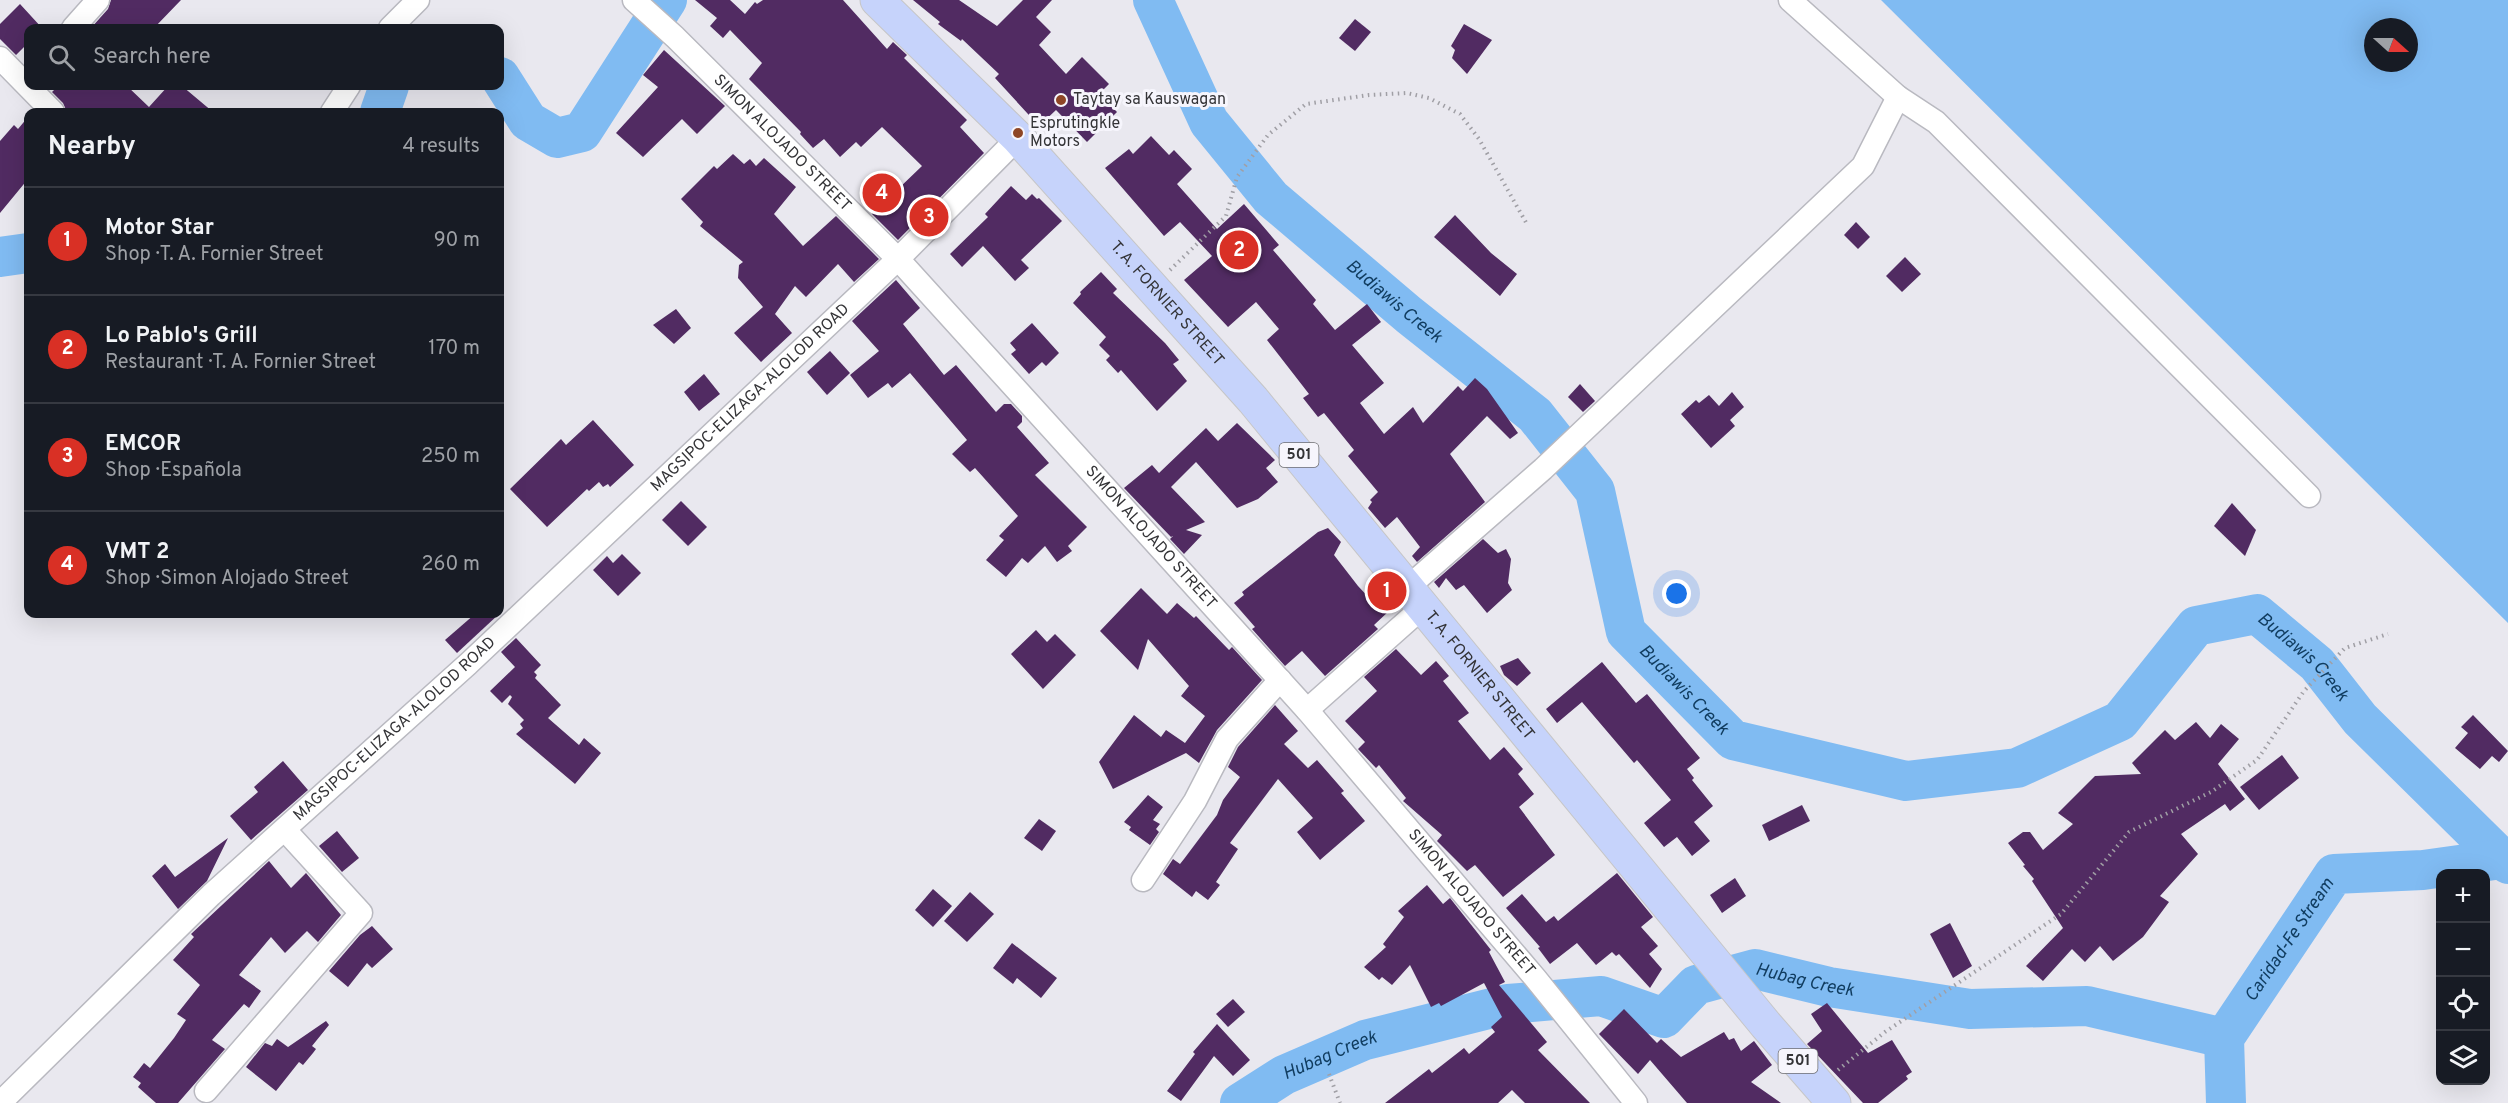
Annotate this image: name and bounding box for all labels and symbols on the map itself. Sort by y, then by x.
north arrow [2364,18,2418,72]
street label: SIMON ALOJADO STREET [709,71,855,216]
place label: Taytay sa Kauswagan [1073,90,1226,110]
marker: Taytay sa Kauswagan [1054,93,1068,107]
place label: Esprutingkle Motors [1030,114,1120,152]
marker: Esprutingkle Motors [1011,126,1025,140]
pin: 4 [862,170,902,216]
pin: 3 [910,194,948,240]
pin: 2 [1220,228,1258,272]
street label: T. A. FORNIER STREET [1105,237,1228,370]
water label: Budiawis Creek [1341,255,1448,349]
street label: MAGSIPOC-ELIZAGA-ALOLOD ROAD [647,299,854,496]
road number: 501 [1280,443,1318,467]
street label: SIMON ALOJADO STREET [1081,462,1221,613]
pin: 1 [1368,568,1406,614]
your location [1662,579,1691,608]
street label: T. A. FORNIER STREET [1420,607,1538,744]
water label: Budiawis Creek [2252,608,2354,707]
street label: MAGSIPOC-ELIZAGA-ALOLOD ROAD [290,633,500,826]
water label: Budiawis Creek [1634,640,1734,741]
street label: SIMON ALOJADO STREET [1403,825,1539,980]
water label: Caridad-Fe Stream [2240,873,2340,1006]
water label: Hubag Creek [1753,958,1856,1002]
water label: Hubag Creek [1279,1026,1380,1086]
road number: 501 [1778,1049,1818,1073]

